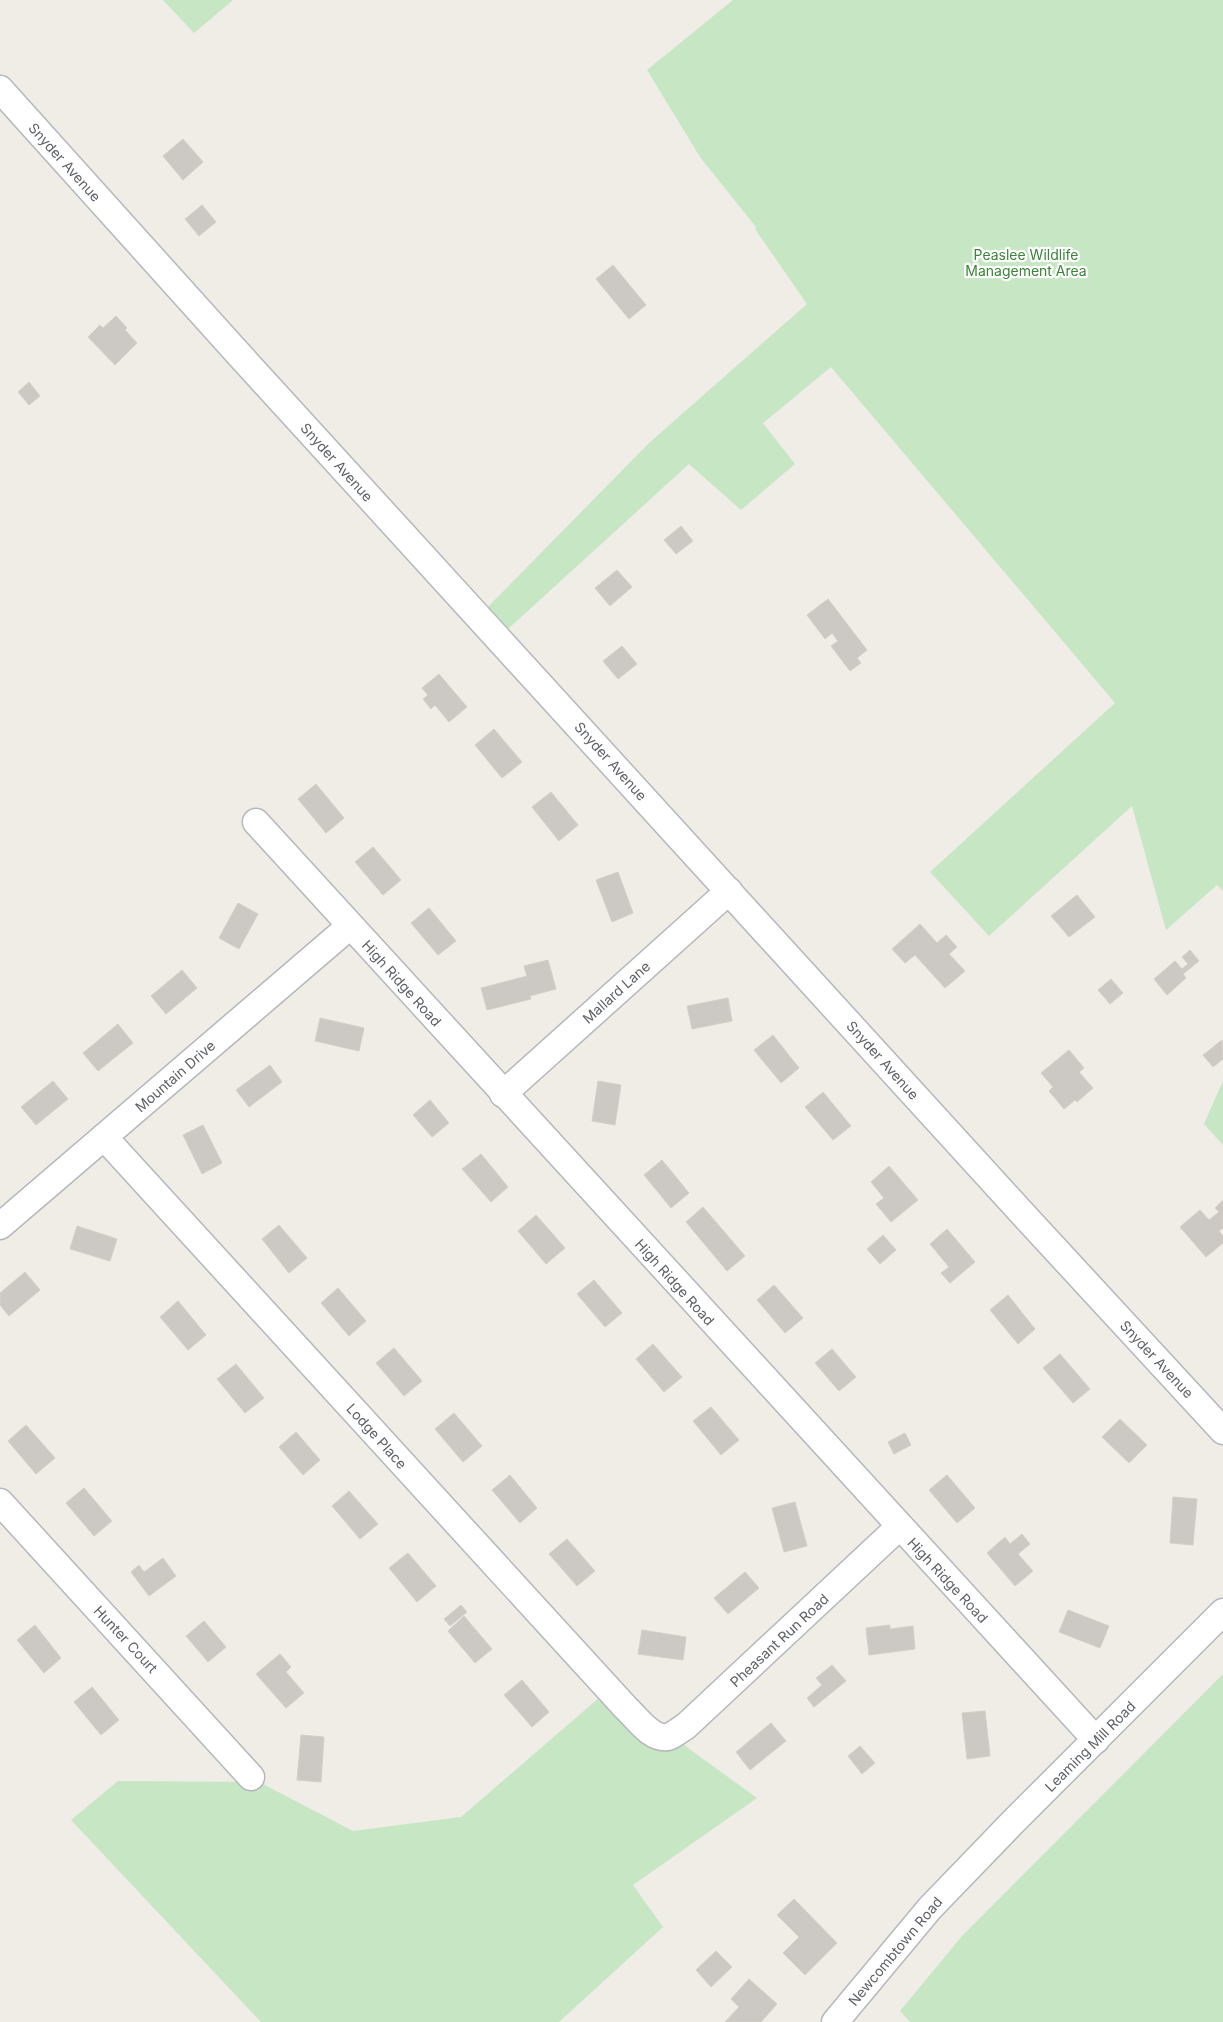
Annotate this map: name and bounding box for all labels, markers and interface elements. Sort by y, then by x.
street label: Snyder Avenue [25,119,105,205]
park label: Peaslee Wildlife Management Area [965,246,1087,279]
street label: Snyder Avenue [297,419,377,505]
street label: Snyder Avenue [571,718,651,804]
street label: High Ridge Road [359,936,445,1030]
street label: Mallard Lane [579,957,653,1027]
street label: Snyder Avenue [843,1017,923,1103]
street label: Mountain Drive [132,1037,218,1115]
street label: High Ridge Road [632,1235,718,1329]
street label: Snyder Avenue [1117,1317,1197,1401]
street label: Lodge Place [343,1400,411,1472]
street label: High Ridge Road [904,1534,992,1626]
street label: Pheasant Run Road [726,1590,832,1690]
street label: Hunter Court [91,1602,162,1676]
street label: Leaming Mill Road [1041,1697,1139,1795]
street label: Newcombtown Road [844,1893,946,2009]

